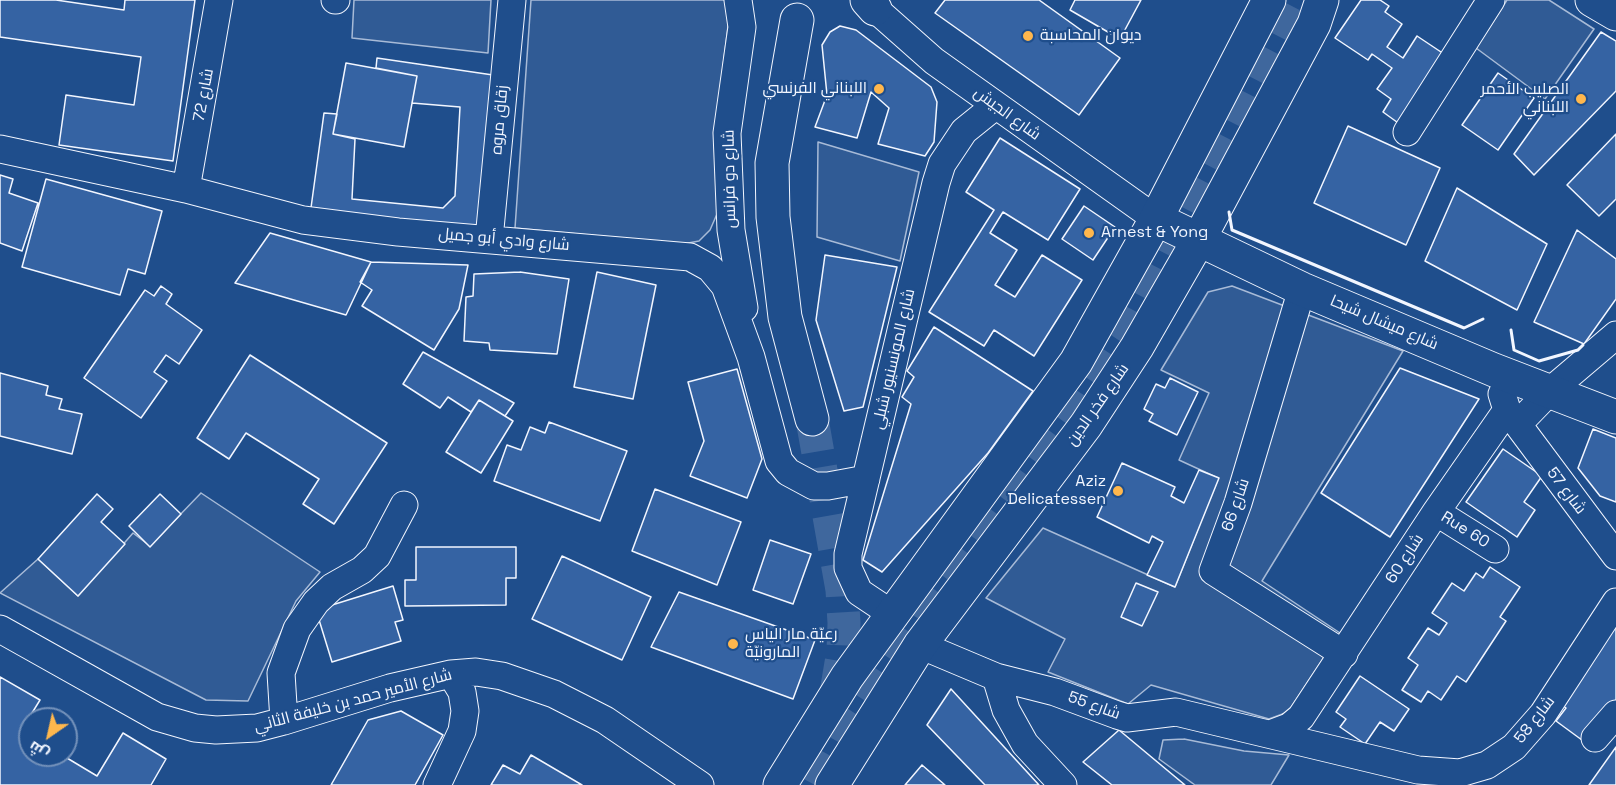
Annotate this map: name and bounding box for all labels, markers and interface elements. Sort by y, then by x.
place label: ديوان المحاسبة [1040,26,1141,46]
marker: ديوان المحاسبة [1021,29,1035,43]
street label: شارع 72 [190,67,218,123]
place label: اللبناني الفرنسي [762,79,867,99]
place label: الصليب الأحمر اللبناني [1481,80,1569,118]
marker: اللبناني الفرنسي [872,82,886,96]
street label: شارع الجيش [970,83,1044,145]
street label: زقاق مروه [487,84,513,156]
marker: الصليب الأحمر اللبناني [1574,92,1588,106]
street label: شارع دو فرانس [720,129,740,229]
place label: Arnest & Yong [1101,223,1208,243]
street label: شارع وادي أبو جميل [438,225,570,255]
marker: Arnest & Yong [1082,226,1096,240]
street label: شارع المونسنيور شبلي [868,287,920,431]
street label: شارع ميشال شيحا [1327,292,1441,354]
street label: شارع فخر الدين [1063,360,1133,450]
street label: شارع 57 [1542,464,1590,518]
place label: Aziz Delicatessen [1007,472,1106,510]
street label: شارع 66 [1218,476,1254,534]
marker: Aziz Delicatessen [1111,484,1125,498]
street label: Rue 60 [1437,508,1493,552]
street label: شارع 60 [1382,531,1428,587]
place label: رعيّة مار الياس المارونيّة [745,625,838,663]
marker: رعيّة مار الياس المارونيّة [726,637,740,651]
street label: شارع الأمير حمد بن خليفة الثاني [252,665,454,737]
street label: شارع 55 [1065,688,1123,724]
street label: شارع 58 [1511,693,1559,747]
north arrow [18,707,78,767]
text: ش [24,736,53,765]

